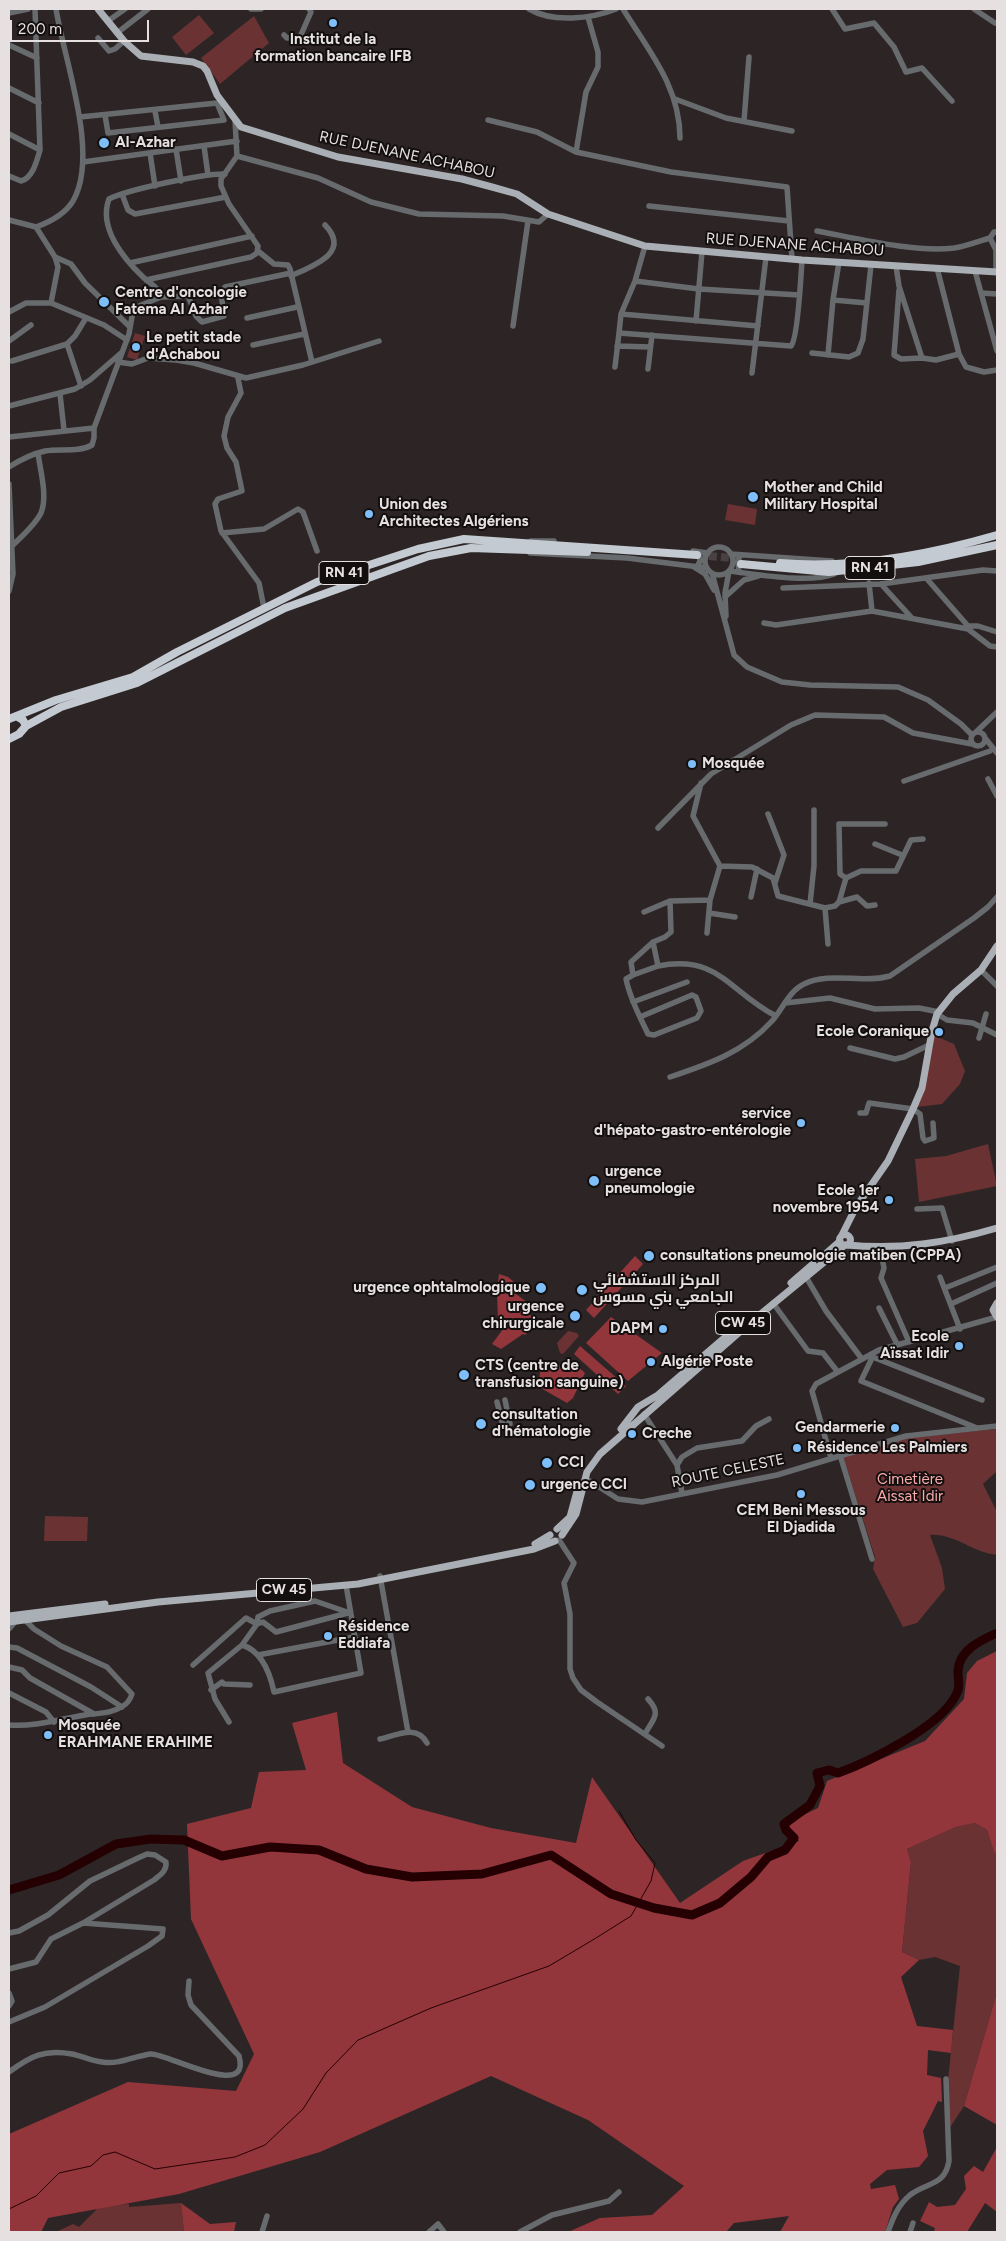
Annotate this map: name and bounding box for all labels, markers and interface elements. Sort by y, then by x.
scale bar [12,10,151,42]
marker: Institut de la formation bancaire IFB [327,17,339,29]
text: 200 m [18,20,62,38]
place label: Institut de la formation bancaire IFB [255,31,411,66]
street label: RUE DJENANE ACHABOU [318,128,496,182]
place label: Al-Azhar [115,134,176,152]
marker: Al-Azhar [97,136,111,150]
street label: RUE DJENANE ACHABOU [705,230,885,260]
place label: Centre d'oncologie Fatema Al Azhar [115,284,247,319]
marker: Centre d'oncologie Fatema Al Azhar [97,295,111,309]
place label: Le petit stade d'Achabou [146,329,241,364]
marker: Le petit stade d'Achabou [130,341,142,353]
place label: Mother and Child Military Hospital [764,479,883,514]
marker: Mother and Child Military Hospital [746,490,760,504]
place label: Union des Architectes Algériens [379,496,528,531]
marker: Union des Architectes Algériens [363,508,375,520]
road number: RN 41 [845,556,895,580]
road number: RN 41 [319,562,369,584]
place label: Mosquée [702,755,765,773]
marker: Mosquée [686,758,698,770]
place label: Ecole Coranique [816,1023,929,1041]
marker: Ecole Coranique [933,1026,945,1038]
place label: service d'hépato-gastro-entérologie [594,1105,791,1140]
marker: service d'hépato-gastro-entérologie [795,1117,807,1129]
place label: urgence pneumologie [605,1163,695,1198]
marker: urgence pneumologie [587,1174,601,1188]
place label: Ecole 1er novembre 1954 [773,1182,879,1217]
marker: Ecole 1er novembre 1954 [883,1194,895,1206]
place label: consultations pneumologie matiben (CPPA) [660,1247,961,1265]
marker: consultations pneumologie matiben (CPPA) [642,1249,656,1263]
place label: المركز الاستشفائي الجامعي بني مسوس [593,1272,734,1307]
place label: urgence ophtalmologique [353,1279,530,1297]
marker: urgence ophtalmologique [534,1281,548,1295]
marker: المركز الاستشفائي الجامعي بني مسوس [575,1283,589,1297]
place label: urgence chirurgicale [482,1298,564,1333]
marker: urgence chirurgicale [568,1309,582,1323]
road number: CW 45 [716,1312,770,1335]
place label: DAPM [610,1320,653,1338]
marker: DAPM [657,1323,669,1335]
place label: Ecole Aïssat Idir [880,1328,949,1363]
marker: Ecole Aïssat Idir [953,1340,965,1352]
place label: Algérie Poste [661,1353,753,1371]
marker: Algérie Poste [645,1356,657,1368]
place label: CTS (centre de transfusion sanguine) [475,1357,624,1392]
marker: CTS (centre de transfusion sanguine) [457,1368,471,1382]
place label: consultation d'hématologie [492,1406,591,1441]
marker: consultation d'hématologie [474,1417,488,1431]
place label: Gendarmerie [795,1419,885,1437]
marker: Gendarmerie [889,1422,901,1434]
place label: Creche [642,1425,692,1443]
marker: Creche [626,1428,638,1440]
place label: Résidence Les Palmiers [807,1439,967,1457]
marker: Résidence Les Palmiers [791,1442,803,1454]
street label: ROUTE CELESTE [670,1450,786,1492]
place label: CCI [558,1454,584,1472]
marker: CCI [540,1456,554,1470]
park label: Cimetière Aissat Idir [877,1471,943,1506]
place label: urgence CCI [541,1476,627,1494]
marker: urgence CCI [523,1478,537,1492]
marker: CEM Beni Messous El Djadida [795,1488,807,1500]
place label: CEM Beni Messous El Djadida [737,1502,865,1537]
road number: CW 45 [256,1578,312,1602]
place label: Résidence Eddiafa [338,1618,409,1653]
marker: Résidence Eddiafa [322,1630,334,1642]
place label: Mosquée ERAHMANE ERAHIME [58,1717,213,1752]
marker: Mosquée ERAHMANE ERAHIME [42,1729,54,1741]

